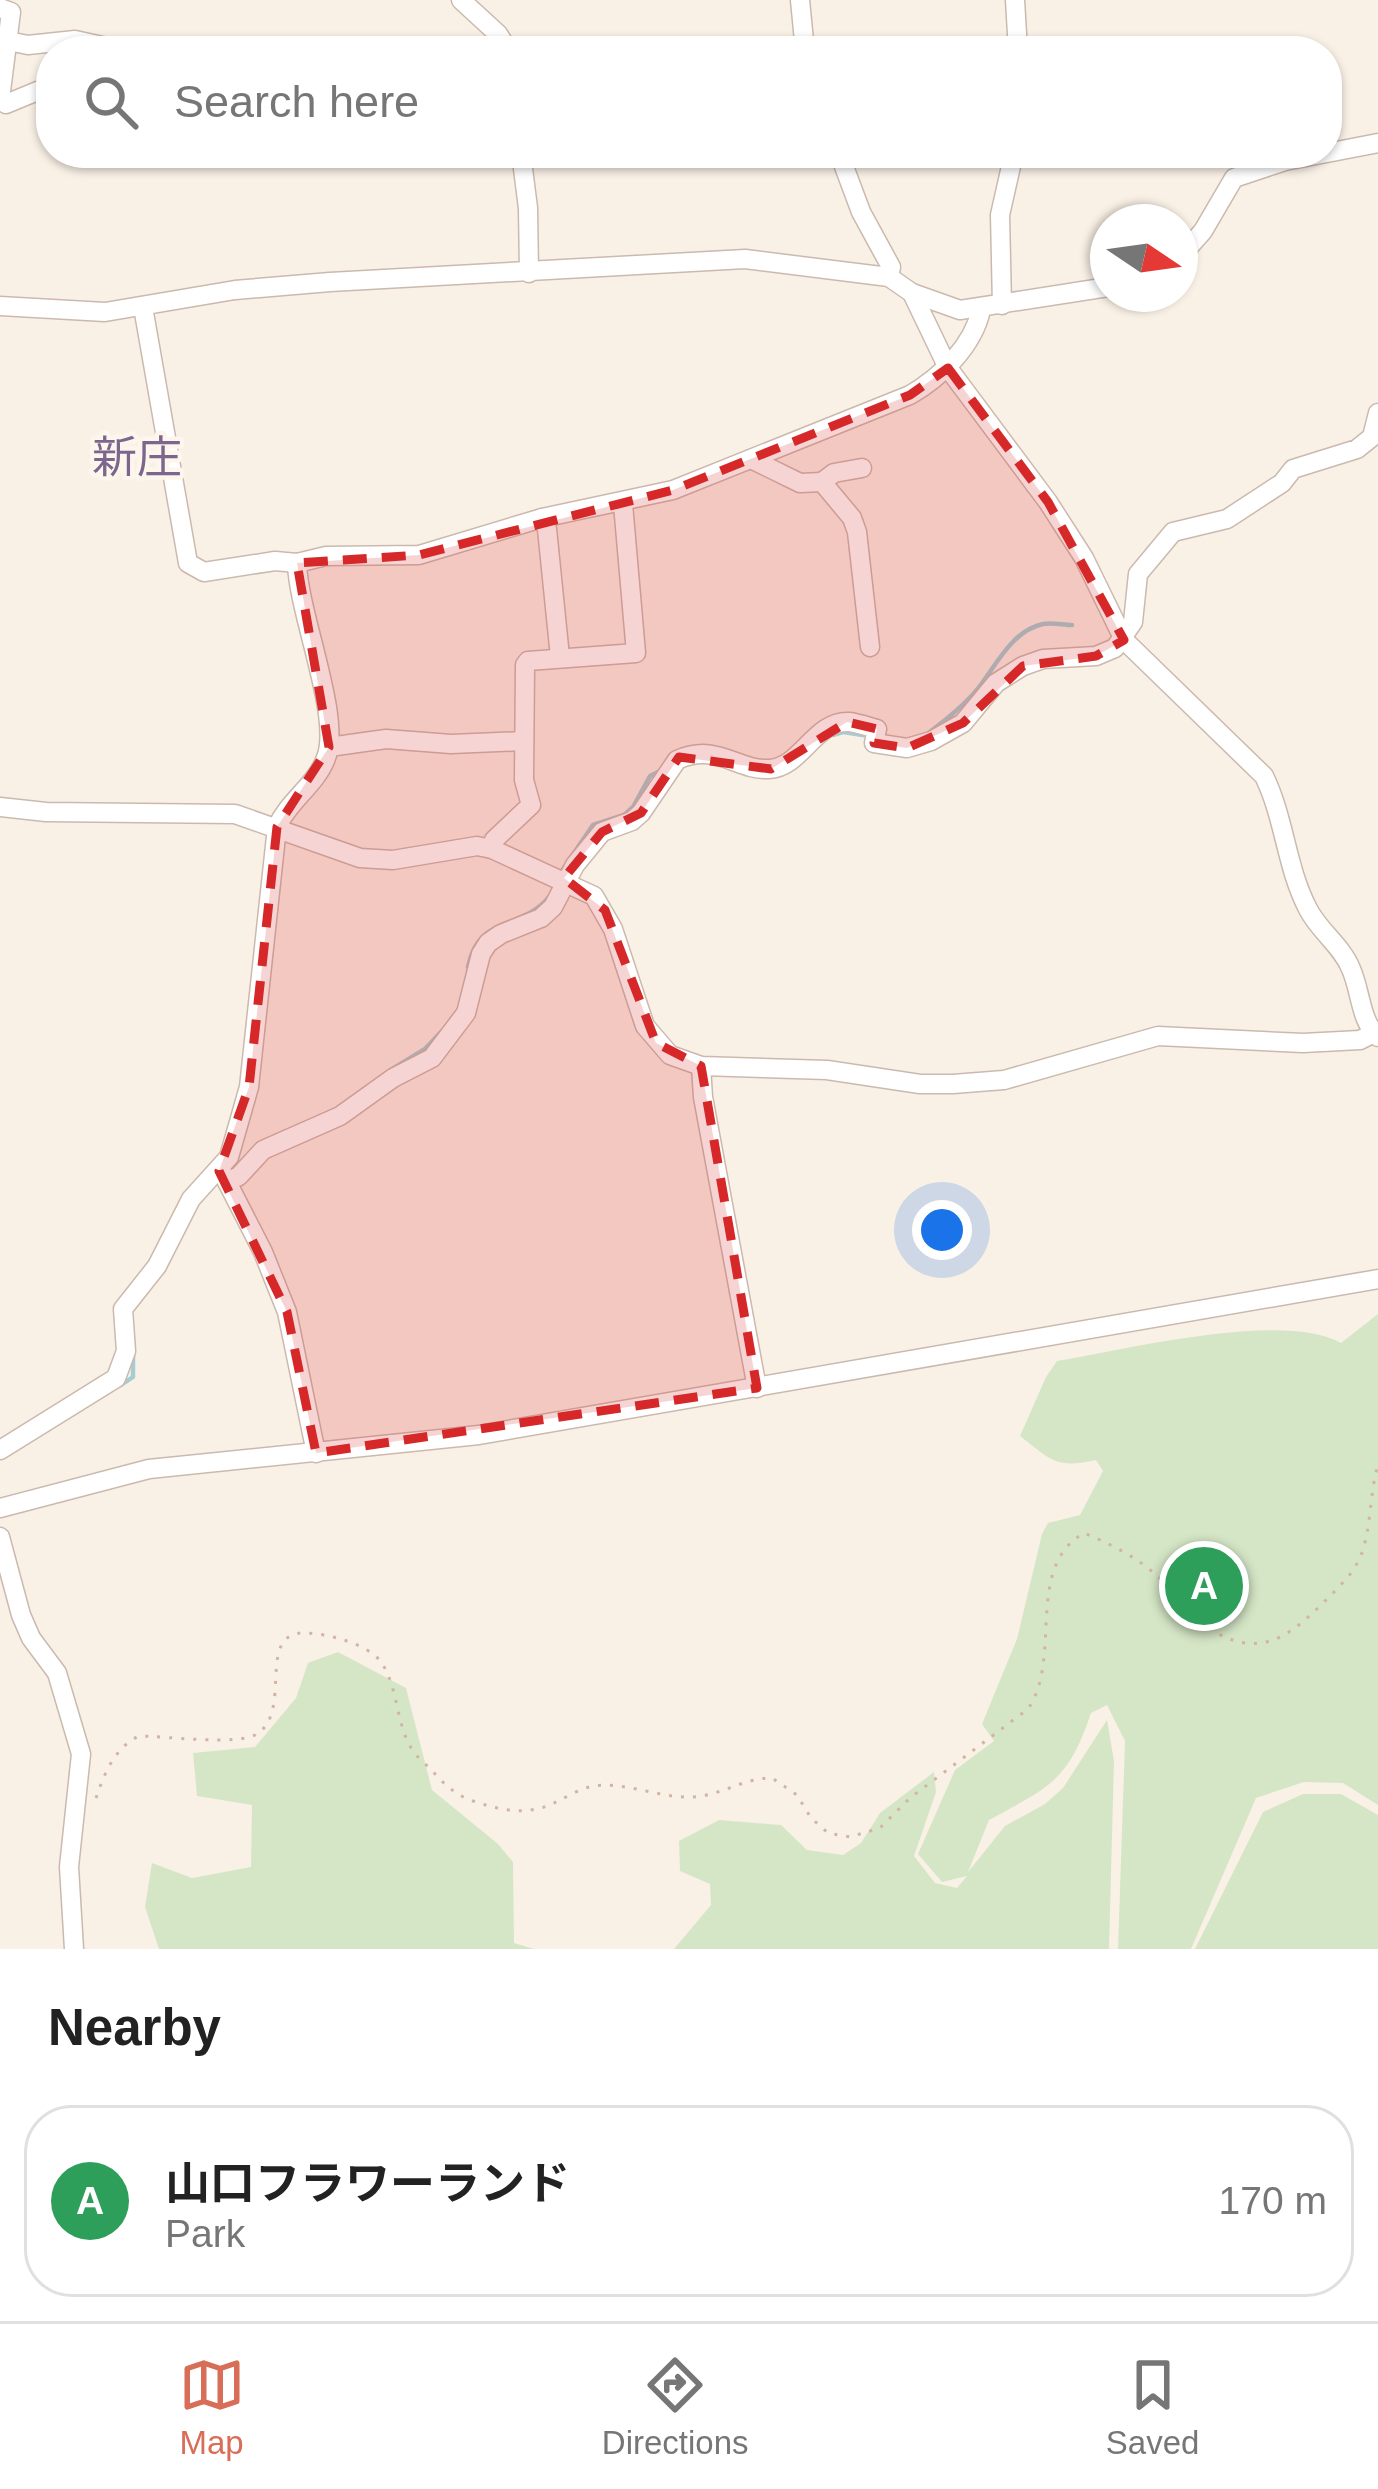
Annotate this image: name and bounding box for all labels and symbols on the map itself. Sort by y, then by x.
north arrow [1090,204,1198,312]
district label: 新庄 [92,432,182,483]
your location [912,1200,972,1260]
pin: A [1165,1541,1243,1631]

